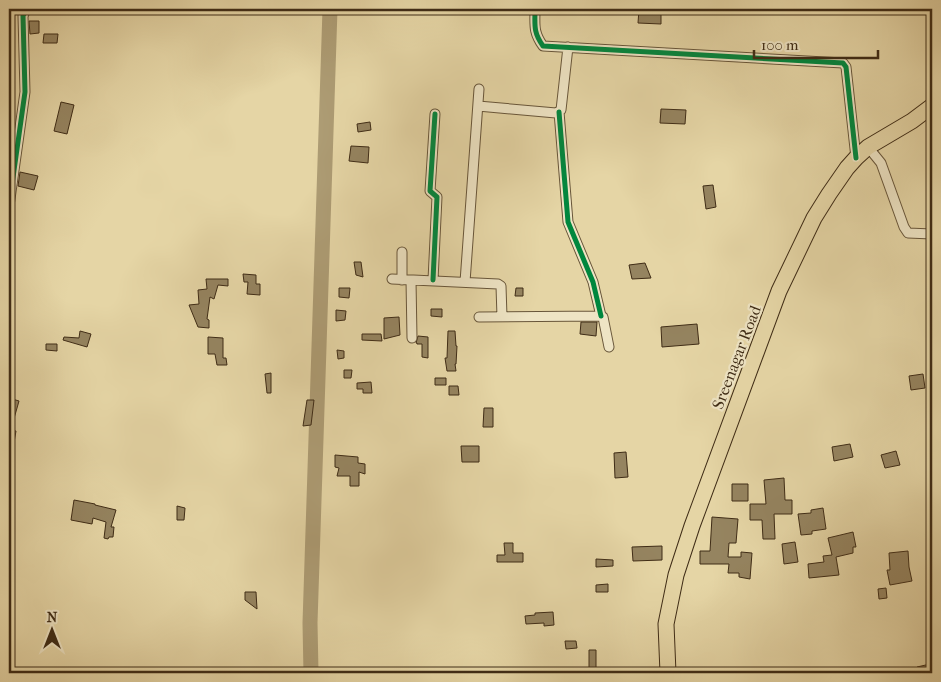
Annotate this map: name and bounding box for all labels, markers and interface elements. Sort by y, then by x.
scale bar [754,28,877,60]
text: 100 m [761,36,799,54]
street label: Sreenagar Road [708,302,765,412]
north arrow [28,604,78,654]
text: N [47,609,58,626]

